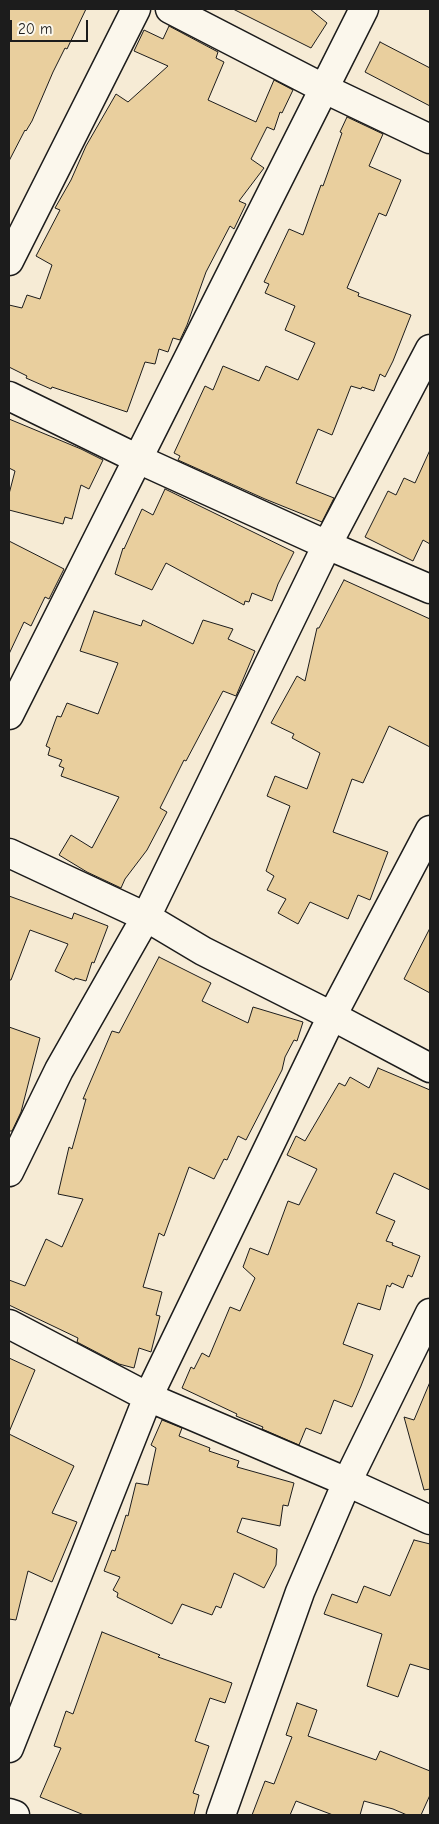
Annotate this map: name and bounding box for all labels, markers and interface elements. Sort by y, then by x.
scale bar [12,10,90,42]
text: 20 m [18,20,52,38]

